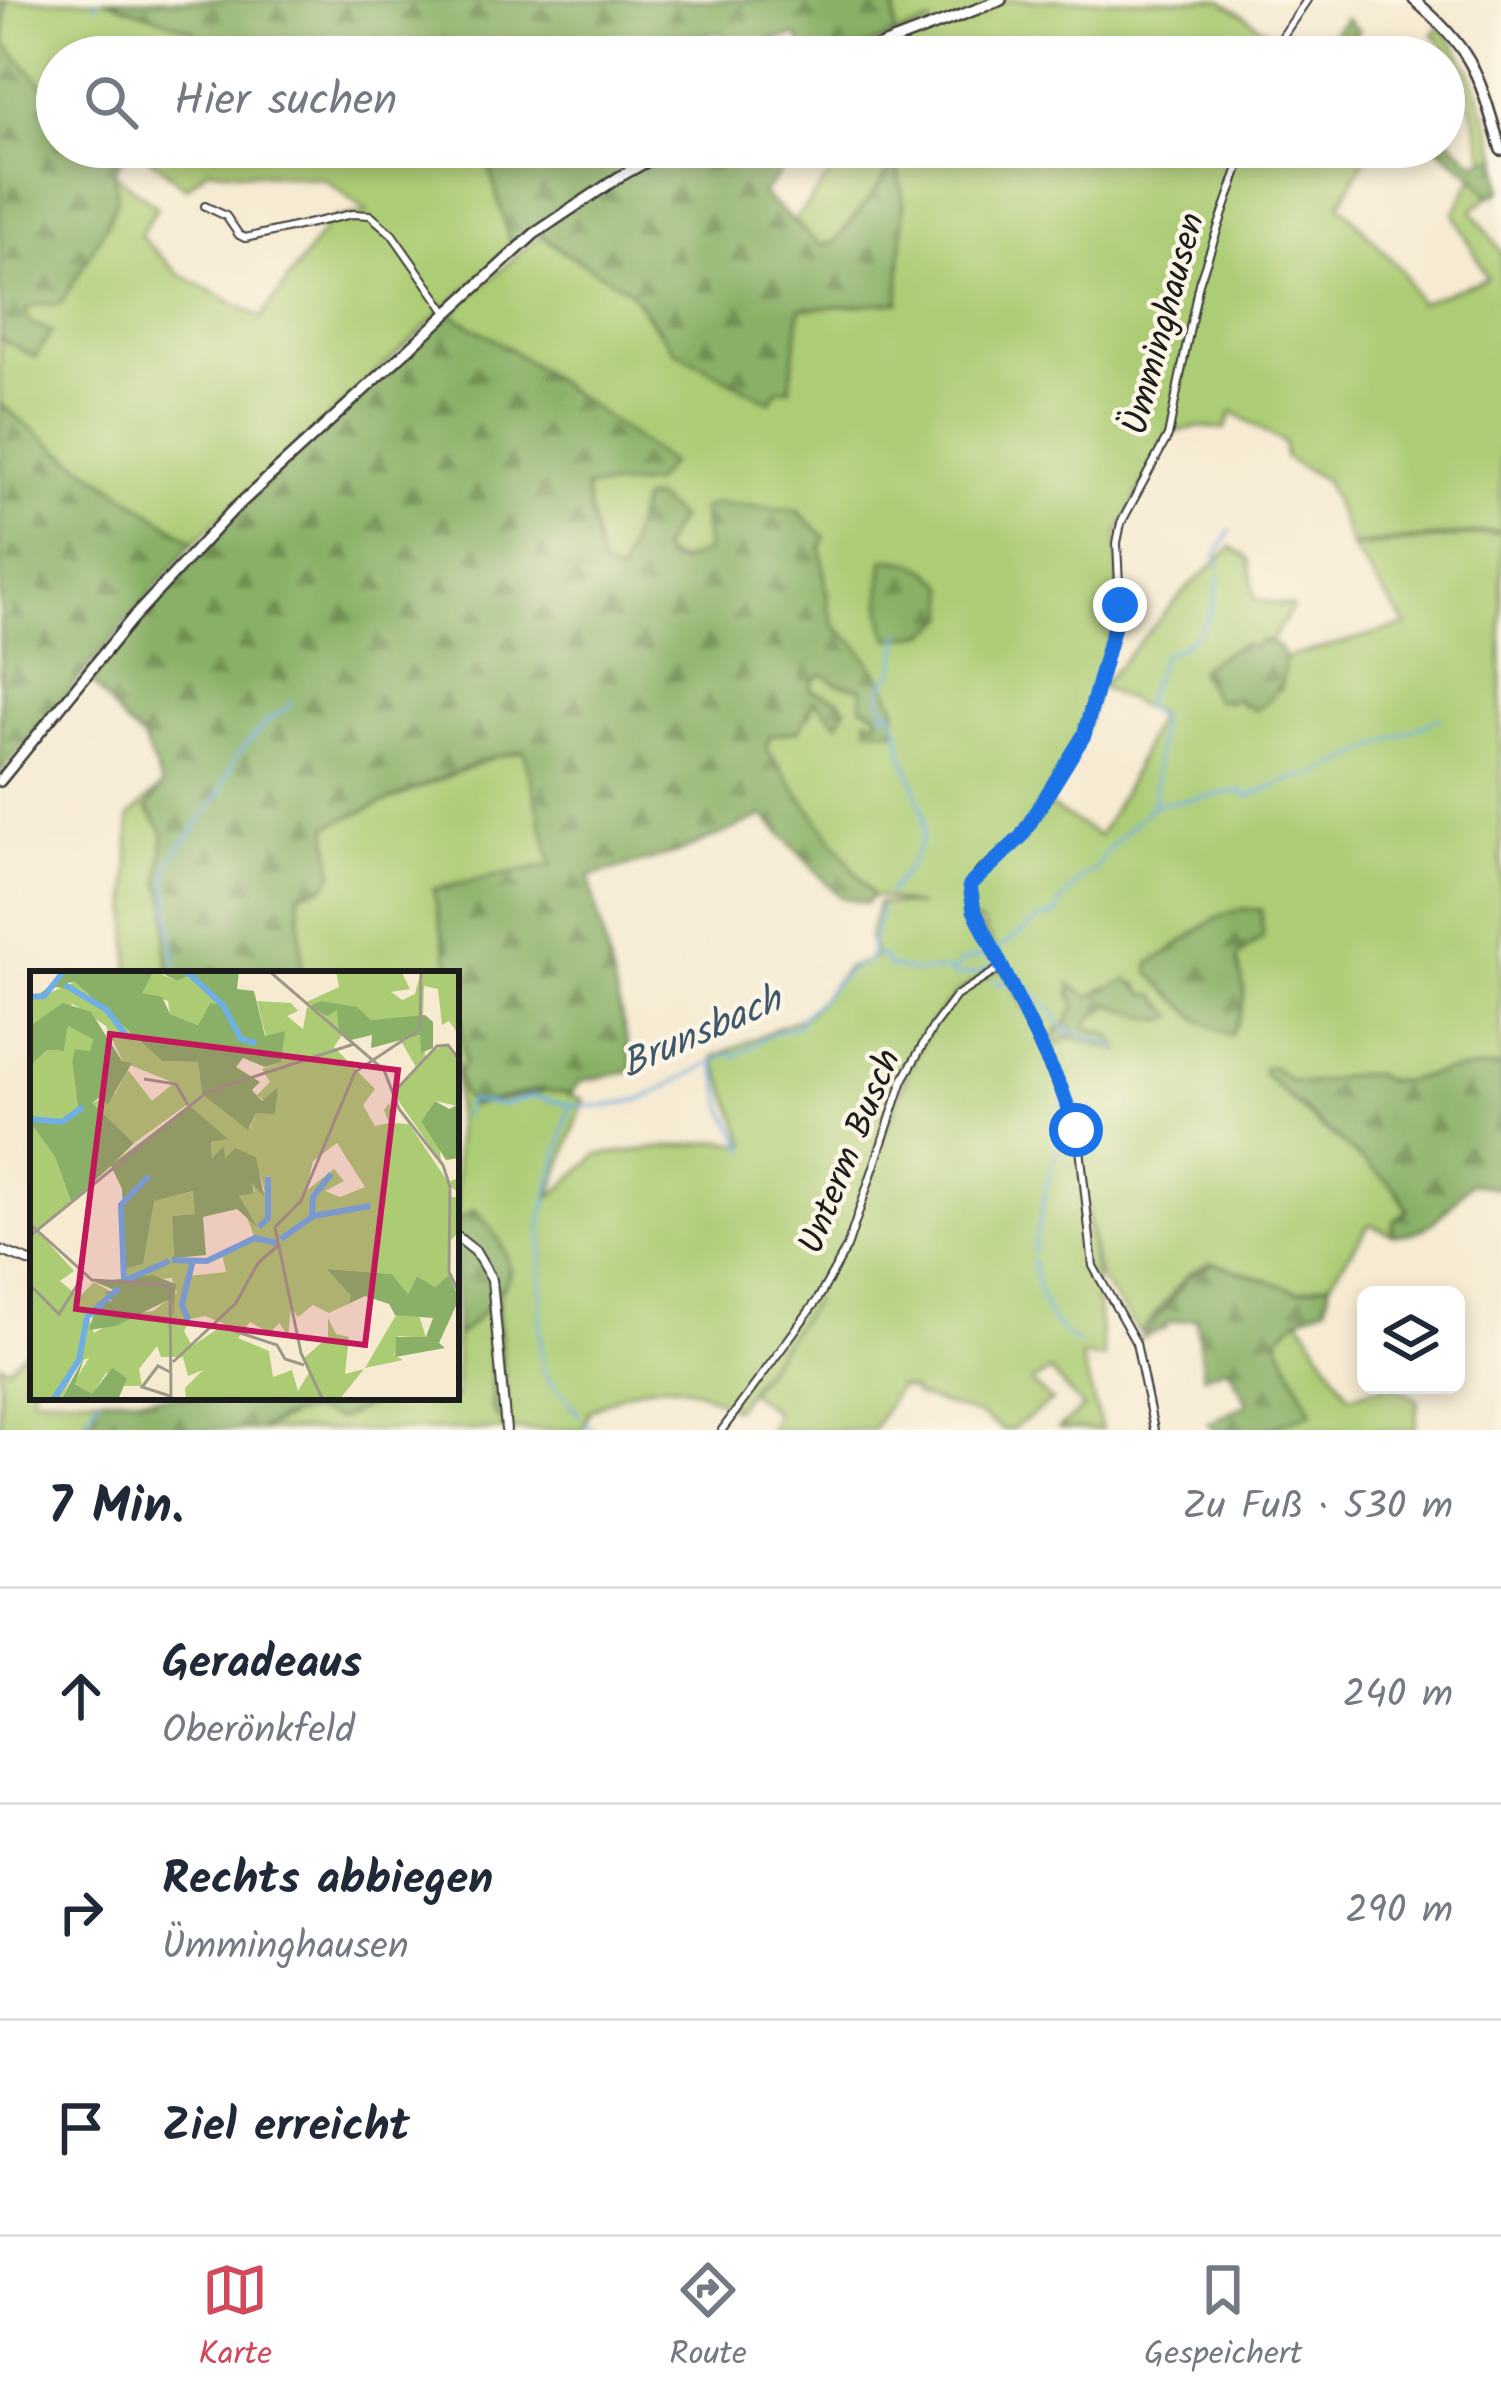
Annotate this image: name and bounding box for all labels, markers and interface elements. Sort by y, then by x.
search box [36,36,1465,168]
text: Hier suchen [174,66,397,138]
icon: search [78,69,144,135]
street label: Ümminghausen [1108,207,1222,441]
route end [1093,578,1147,632]
water label: Brunsbach [611,970,796,1097]
inset map [30,971,459,1400]
street label: Unterm Busch [784,1041,918,1263]
route start [1049,1103,1103,1157]
map controls [1357,1286,1465,1394]
button: layers [1357,1286,1465,1394]
text: 7 Min. [48,1468,184,1549]
text: Zu Fuß · 530 m [1183,1477,1453,1539]
text: Geradeaus [162,1629,362,1701]
icon: ahead [48,1663,114,1729]
text: 240 m [1343,1665,1453,1727]
text: Oberönkfeld [162,1701,355,1763]
text: Rechts abbiegen [162,1845,493,1917]
icon: right [48,1879,114,1945]
text: 290 m [1345,1881,1453,1943]
text: Ümminghausen [162,1917,409,1979]
text: Ziel erreicht [162,2092,410,2164]
icon: arrive [48,2095,114,2161]
tab: Karte [199,2257,272,2382]
tab: Route [669,2257,747,2382]
tab: Gespeichert [1144,2257,1302,2382]

